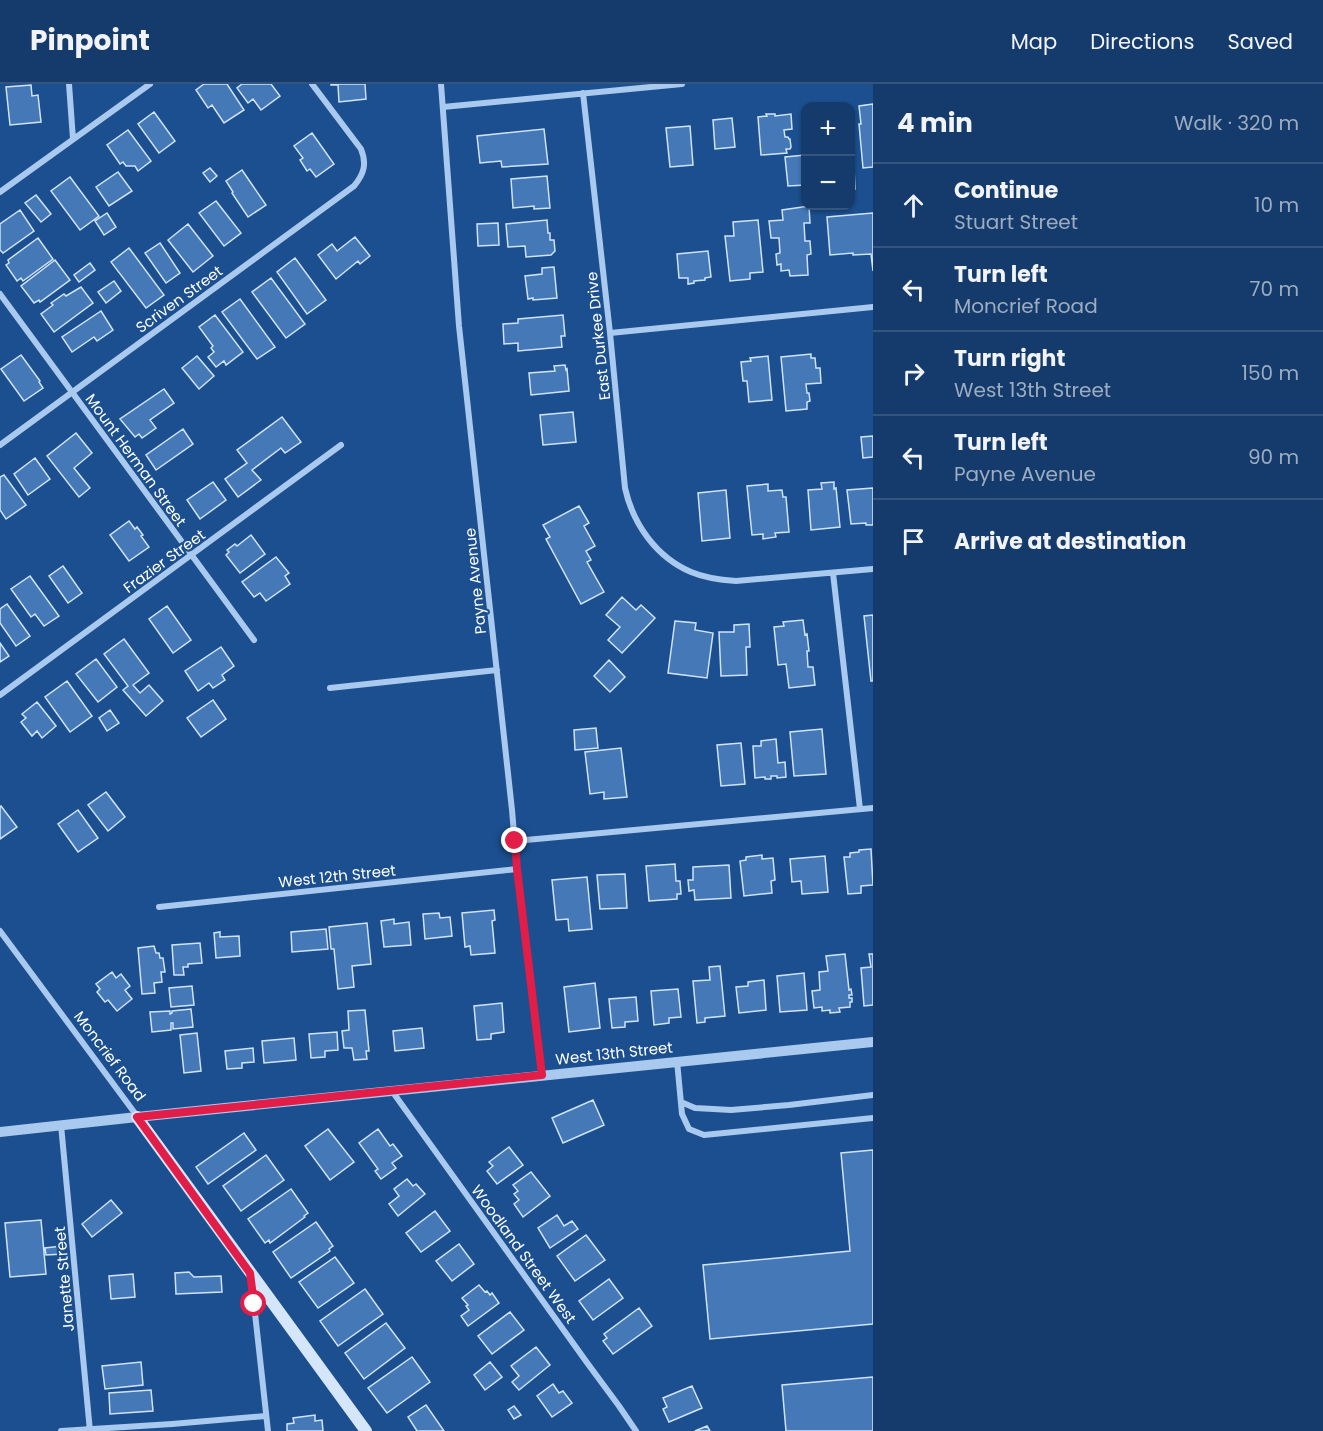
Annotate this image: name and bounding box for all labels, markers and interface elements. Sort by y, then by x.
text: Pinpoint [30,21,150,60]
text: Map [1011,27,1057,56]
text: Directions [1090,27,1194,56]
text: Saved [1227,27,1293,56]
map controls [801,102,855,210]
button: + [801,102,855,156]
text: 4 min [897,105,973,141]
text: Walk · 320 m [1174,109,1299,137]
button: − [801,156,855,210]
text: Continue [954,175,1058,206]
icon: ahead [897,189,930,222]
text: 10 m [1254,191,1299,219]
text: Stuart Street [954,208,1078,236]
text: Turn left [954,259,1048,290]
street label: Scriven Street [131,260,227,338]
street label: East Durkee Drive [581,271,615,401]
icon: left [897,273,930,306]
text: 70 m [1250,275,1299,303]
text: Moncrief Road [954,292,1098,320]
text: Turn right [954,343,1065,374]
icon: right [897,357,930,390]
text: 150 m [1242,359,1299,387]
text: West 13th Street [954,376,1111,404]
street label: Mount Herman Street [81,389,191,531]
text: Turn left [954,427,1048,458]
icon: left [897,441,930,474]
text: 90 m [1248,443,1299,471]
text: Payne Avenue [954,460,1096,488]
street label: Frazier Street [119,524,209,598]
icon: arrive [897,525,930,558]
text: Arrive at destination [954,526,1186,557]
street label: Payne Avenue [459,527,491,635]
route end [501,827,527,853]
street label: West 12th Street [277,859,397,893]
street label: Moncrief Road [69,1007,151,1105]
street label: West 13th Street [554,1036,674,1070]
street label: Woodland Street West [467,1180,581,1328]
street label: Janette Street [49,1226,79,1332]
route start [240,1290,266,1316]

